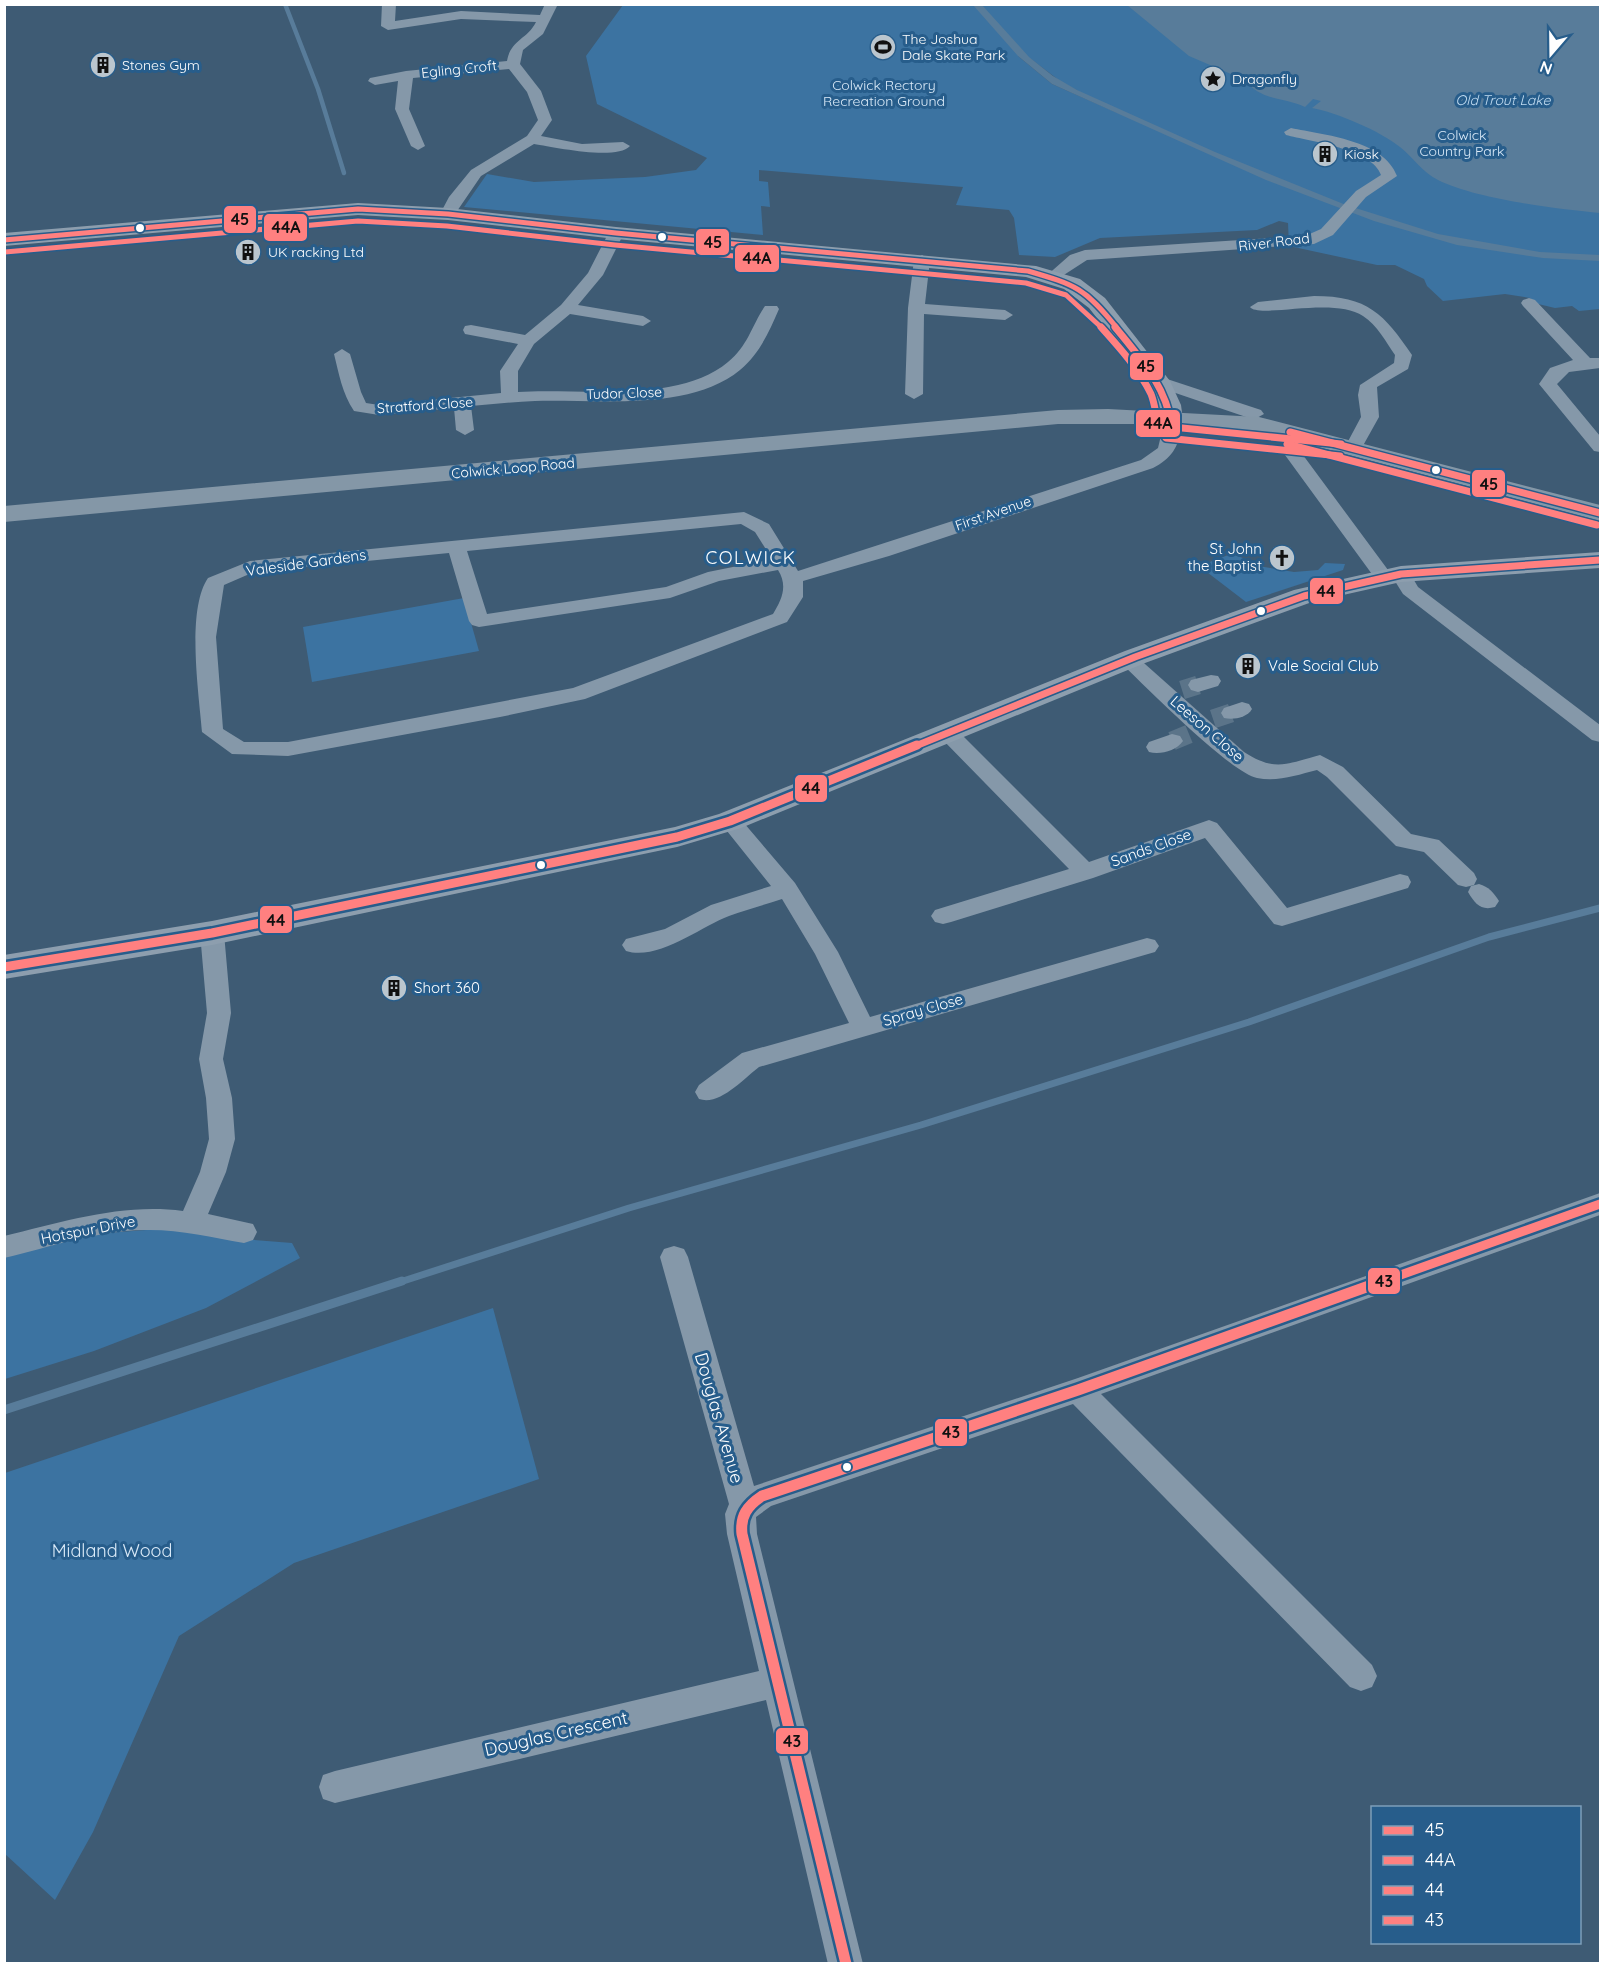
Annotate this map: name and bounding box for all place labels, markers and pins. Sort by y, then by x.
place label: The Joshua Dale Skate Park [902,30,1005,64]
sports icon: The Joshua Dale Skate Park [868,32,898,62]
building icon: Stones Gym [88,50,118,80]
place label: Stones Gym [122,56,200,74]
place icon: Dragonfly [1198,64,1228,94]
place label: Dragonfly [1232,70,1297,88]
building icon: Kiosk [1310,139,1340,169]
place label: Kiosk [1344,145,1379,163]
unlabelled marker [134,222,146,234]
unlabelled marker [656,231,668,243]
building icon: UK racking Ltd [233,237,263,267]
place label: UK racking Ltd [268,243,364,261]
unlabelled marker [1430,464,1442,476]
place label: St John the Baptist [1187,539,1262,575]
church icon: St John the Baptist [1267,543,1297,573]
unlabelled marker [1255,605,1267,617]
building icon: Vale Social Club [1233,651,1263,681]
place label: Vale Social Club [1268,656,1379,675]
unlabelled marker [535,859,547,871]
building icon: Short 360 [379,973,409,1003]
place label: Short 360 [414,978,480,997]
unlabelled marker [841,1461,853,1473]

